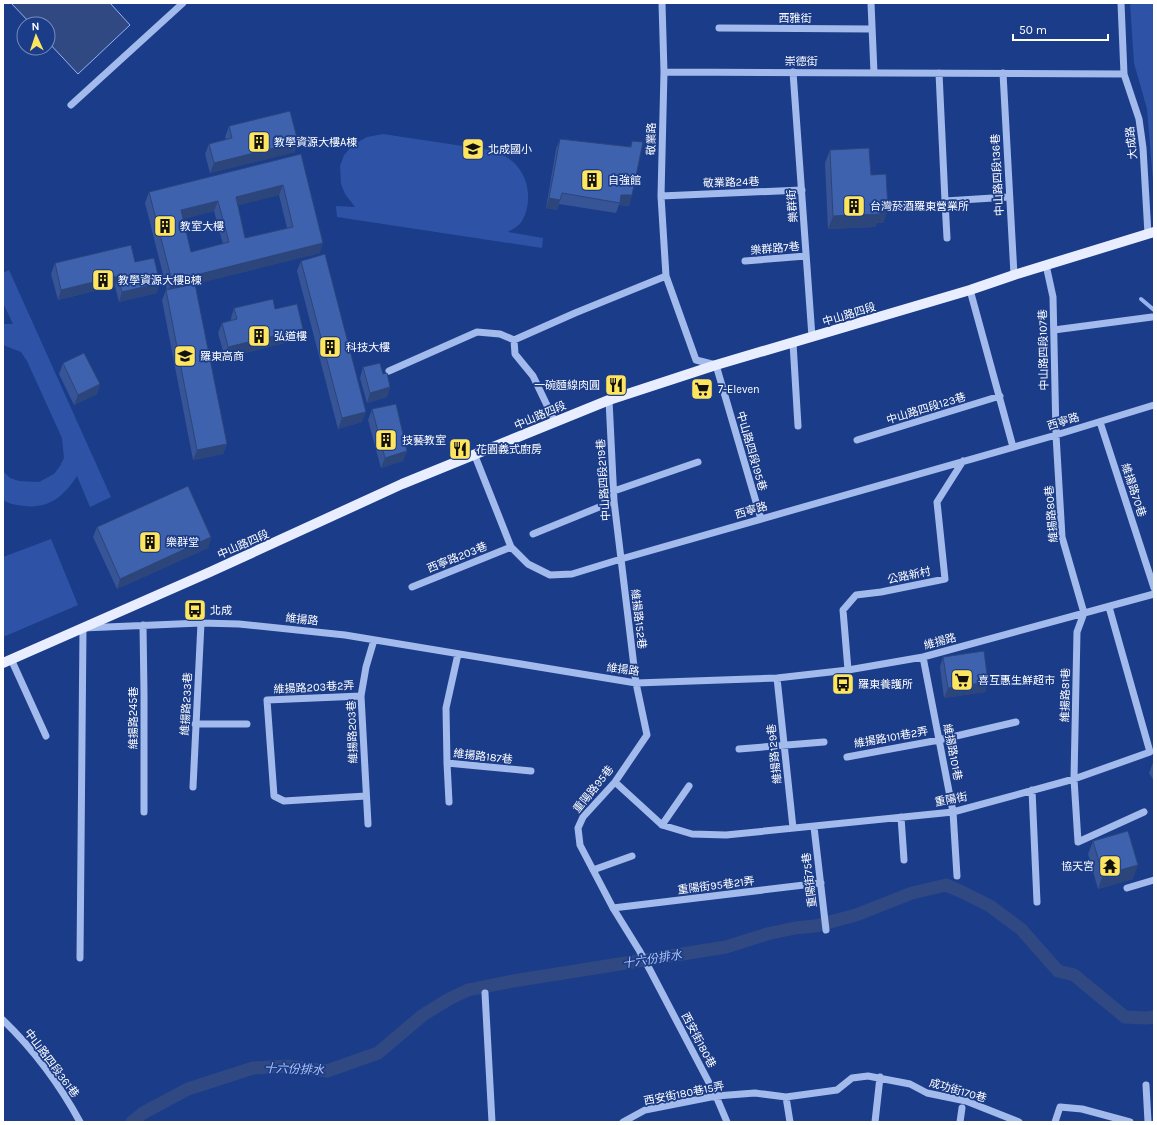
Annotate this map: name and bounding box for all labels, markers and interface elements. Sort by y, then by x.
street label: 西雅街 [779,12,812,25]
north arrow [16,16,56,56]
scale bar [1013,16,1108,42]
text: N [31,20,40,33]
text: 50 m [1019,23,1047,37]
street label: 崇德街 [785,55,818,68]
street label: 敬業路 [645,122,658,156]
street label: 大成路 [1123,126,1140,160]
building icon: 教學資源大樓A棟 [246,129,272,155]
street label: 中山路四段136巷 [989,133,1006,216]
place label: 教學資源大樓A棟 [274,136,357,149]
school or university icon: 北成國小 [460,136,486,162]
place label: 北成國小 [488,143,532,156]
building icon: 自強館 [579,167,605,193]
place label: 自強館 [608,174,641,187]
street label: 敬業路24巷 [703,175,759,190]
street label: 樂群街 [785,189,800,223]
building icon: 台灣菸酒羅東營業所 [841,193,867,219]
place label: 台灣菸酒羅東營業所 [870,200,969,213]
building icon: 教室大樓 [152,213,178,239]
place label: 教室大樓 [180,220,224,233]
street label: 樂群路7巷 [750,240,800,257]
building icon: 教學資源大樓B棟 [90,267,116,293]
place label: 教學資源大樓B棟 [118,274,202,287]
street label: 中山路四段 [821,300,877,329]
street label: 中山路四段107巷 [1036,309,1051,391]
building icon: 弘道樓 [246,323,272,349]
place label: 弘道樓 [274,330,307,343]
building icon: 科技大樓 [317,334,343,360]
place label: 科技大樓 [346,341,390,354]
school or university icon: 羅東高商 [172,343,198,369]
place label: 羅東高商 [200,350,244,363]
restaurant icon: 一碗麵線肉圓 [603,372,629,398]
supermarket icon: 7-Eleven [689,376,715,402]
place label: 一碗麵線肉圓 [534,379,600,392]
place label: 7-Eleven [718,383,760,396]
street label: 中山路四段123巷 [885,390,968,427]
street label: 中山路四段 [512,399,568,432]
street label: 中山路四段195巷 [734,410,769,492]
street label: 西寧路 [1045,410,1081,433]
building icon: 技藝教室 [373,427,399,453]
place label: 技藝教室 [402,434,446,447]
restaurant icon: 花園義式廚房 [447,436,473,462]
street label: 中山路四段219巷 [594,438,613,522]
place label: 花園義式廚房 [476,443,542,456]
street label: 維揚路70巷 [1119,462,1148,519]
street label: 維揚路80巷 [1043,485,1060,543]
street label: 西寧路 [733,500,769,521]
street label: 中山路四段 [215,527,271,562]
building icon: 樂群堂 [137,529,163,555]
place label: 樂群堂 [166,536,199,549]
street label: 西寧路203巷 [425,540,489,575]
street label: 公路新村 [886,565,932,586]
street label: 維揚路152巷 [628,588,649,650]
bus stop icon: 北成 [182,597,208,623]
place label: 北成 [210,604,232,617]
street label: 維揚路 [285,611,319,628]
street label: 維揚路 [923,631,958,652]
street label: 維揚路 [606,661,640,678]
supermarket icon: 喜互惠生鮮超市 [949,667,975,693]
street label: 維揚路81巷 [1059,668,1072,722]
bus stop icon: 羅東養護所 [830,671,856,697]
street label: 維揚路233巷 [178,672,195,736]
place label: 喜互惠生鮮超市 [978,674,1055,687]
place label: 羅東養護所 [858,678,913,691]
street label: 維揚路203巷2弄 [273,679,355,696]
street label: 維揚路245巷 [127,687,140,749]
street label: 維揚路203巷 [345,700,360,764]
street label: 維揚路101巷 [941,722,964,782]
street label: 維揚路129巷 [765,723,784,785]
street label: 維揚路101巷2弄 [853,725,929,750]
street label: 維揚路187巷 [453,747,513,766]
street label: 重陽路95巷 [571,763,616,815]
street label: 重陽街 [934,790,969,809]
street label: 重陽街75巷 [800,852,819,908]
temple icon: 協天宮 [1097,853,1123,879]
place label: 協天宮 [1061,860,1094,873]
street label: 重陽街95巷21弄 [677,874,755,897]
water label: 十六份排水 [621,947,684,971]
street label: 西安街180巷 [679,1010,719,1070]
street label: 中山路四段361巷 [22,1026,82,1100]
water label: 十六份排水 [264,1061,325,1077]
street label: 成功街170巷 [928,1076,988,1105]
street label: 西安街180巷15弄 [643,1079,725,1108]

